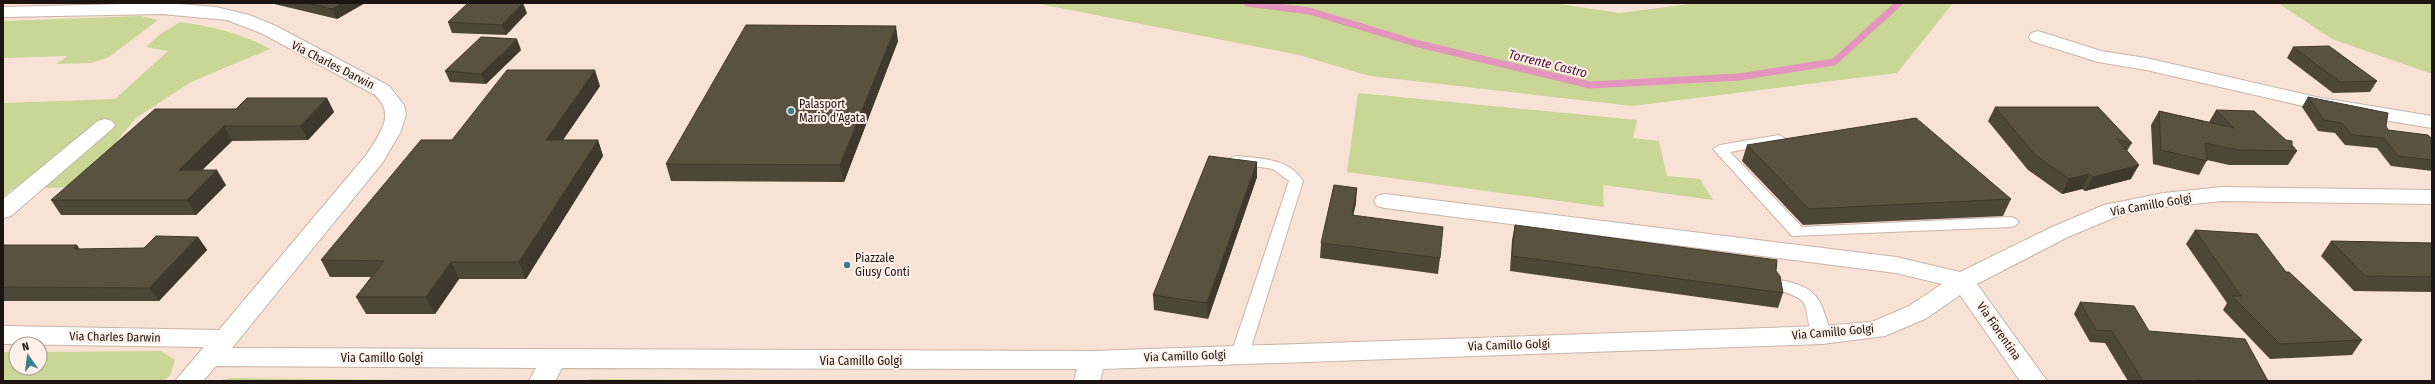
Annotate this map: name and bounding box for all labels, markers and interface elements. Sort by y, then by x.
street label: Via Charles Darwin [289,38,377,92]
water label: Torrente Castro [1507,46,1589,81]
place label: Palasport Mario d'Agata [799,97,866,125]
marker: Palasport Mario d'Agata [786,106,796,116]
street label: Via Camillo Golgi [2109,191,2193,219]
place label: Piazzale Giusy Conti [855,251,910,279]
marker: Piazzale Giusy Conti [842,260,852,270]
street label: Via Fiorentina [1974,299,2024,363]
street label: Via Camillo Golgi [1791,321,1875,343]
street label: Via Charles Darwin [69,329,161,345]
north arrow [8,336,48,376]
street label: Via Camillo Golgi [1468,337,1550,353]
text: N [21,340,30,354]
street label: Via Camillo Golgi [1144,348,1226,364]
street label: Via Camillo Golgi [341,351,423,365]
street label: Via Camillo Golgi [820,354,902,368]

